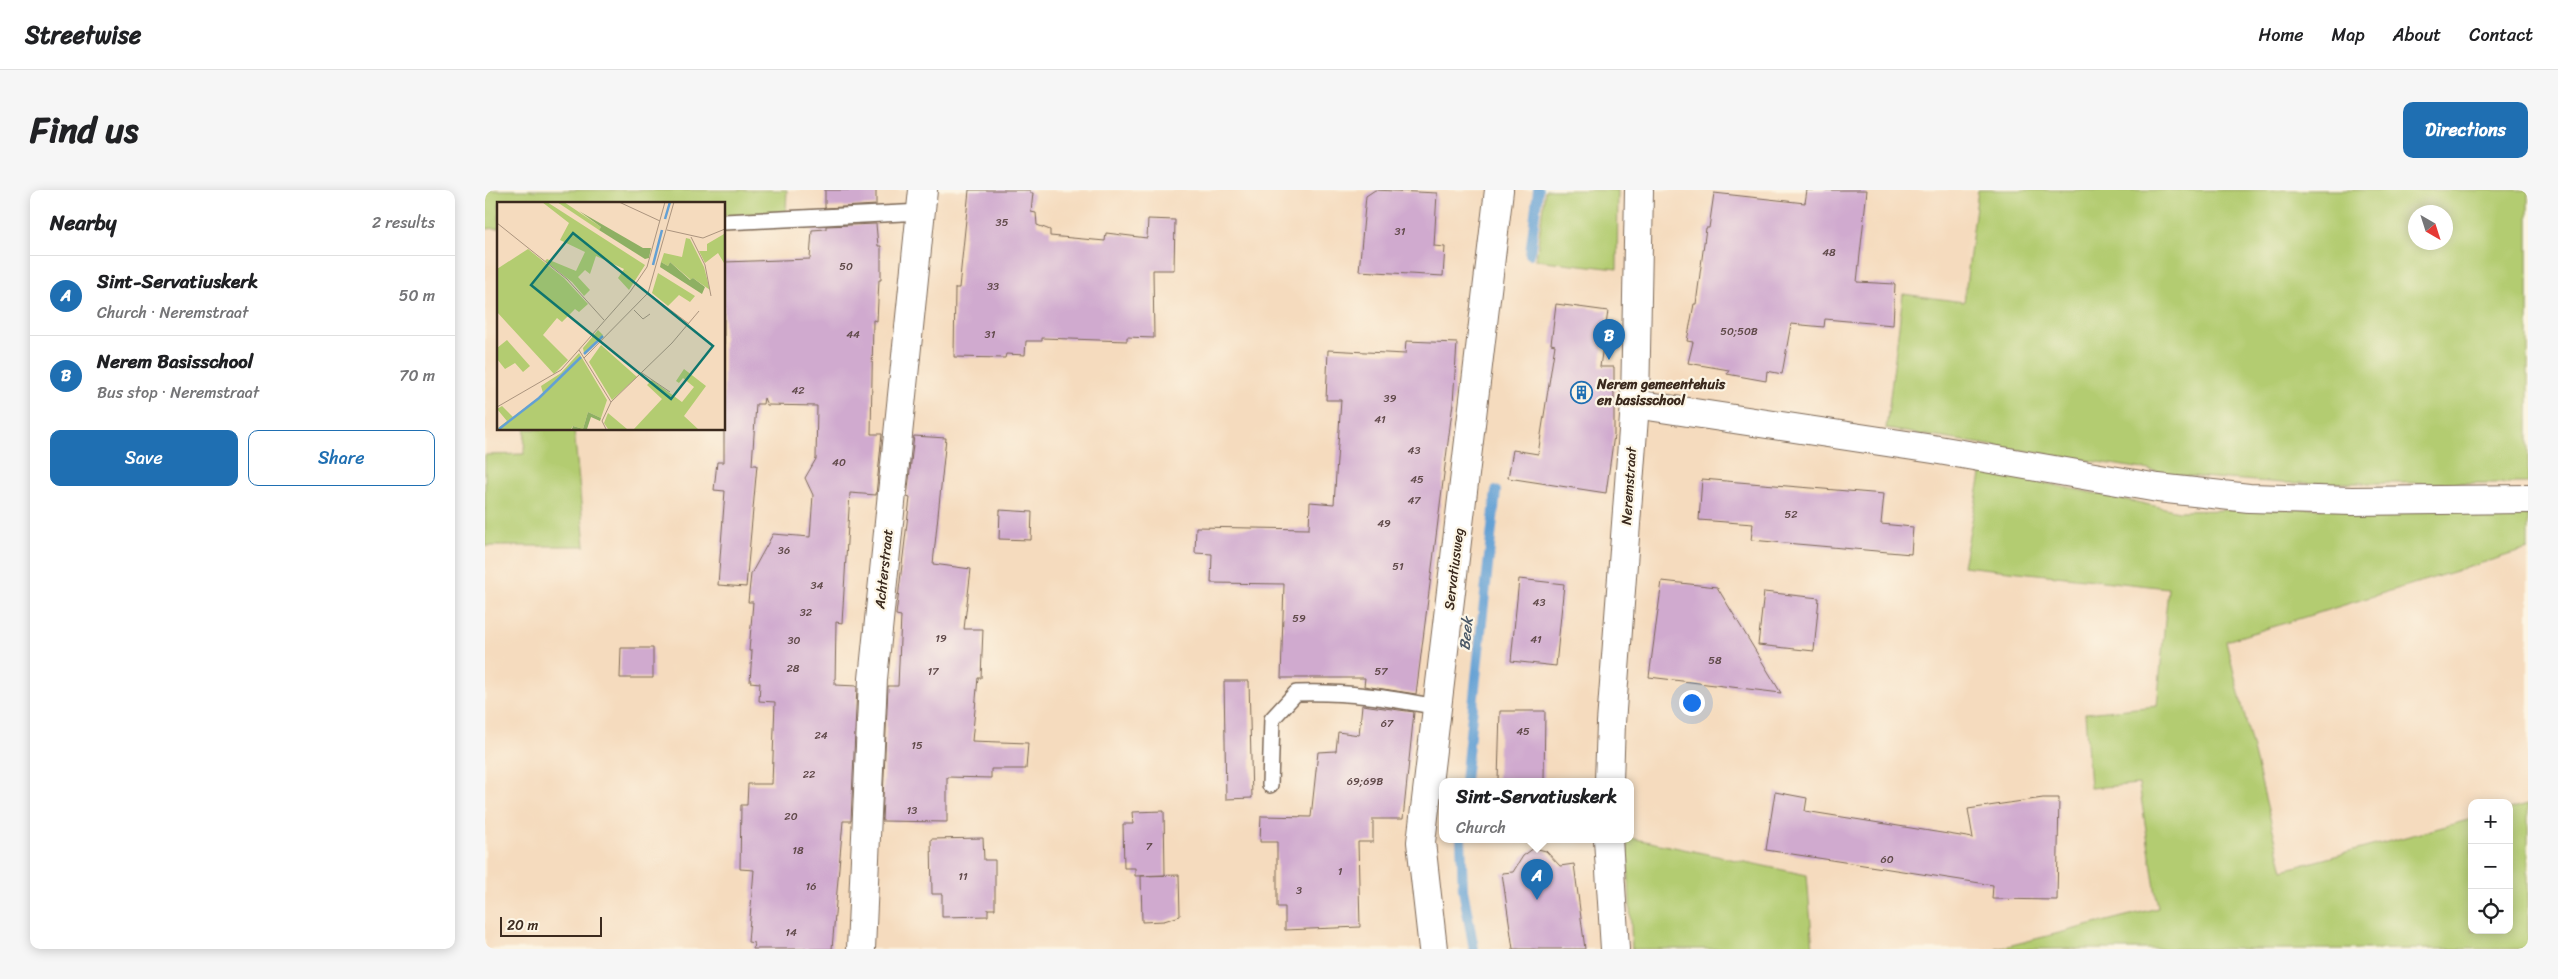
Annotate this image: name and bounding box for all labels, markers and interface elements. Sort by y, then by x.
text: Streetwise [25,14,141,56]
text: Home [2259,19,2304,51]
text: Map [2332,19,2365,51]
text: About [2393,19,2441,51]
text: Contact [2469,19,2533,51]
text: Find us [30,99,138,161]
button: Directions [2403,102,2528,158]
inset map [497,202,725,430]
text: Nearby [50,204,116,242]
north arrow [2408,205,2453,250]
text: 2 results [372,208,435,237]
house number: 35 [996,213,1009,232]
house number: 31 [1395,222,1406,241]
house number: 48 [1822,243,1836,262]
house number: 50 [839,257,853,276]
text: Sint-Servatiuskerk [97,265,258,298]
house number: 33 [987,277,999,296]
text: A [61,281,71,310]
text: 50 m [399,281,435,310]
text: Church · Neremstraat [97,298,249,327]
pin: B [1593,319,1625,360]
house number: 50;50B [1720,322,1758,341]
house number: 44 [846,325,860,344]
house number: 31 [985,325,996,344]
text: Nerem Basisschool [97,345,253,378]
text: B [61,361,71,390]
text: 70 m [399,361,435,390]
place label: Nerem gemeentehuis en basisschool [1596,372,1726,413]
text: Bus stop · Neremstraat [97,378,259,407]
building icon: Nerem gemeentehuis en basisschool [1569,380,1593,404]
house number: 42 [791,381,805,400]
house number: 39 [1384,389,1397,408]
house number: 41 [1374,410,1386,429]
button: Save [50,430,238,486]
button: Share [248,430,435,486]
house number: 43 [1408,441,1420,460]
street label: Neremstraat [1614,445,1644,526]
house number: 40 [832,453,846,472]
house number: 45 [1410,470,1424,489]
house number: 47 [1407,491,1421,510]
house number: 52 [1784,505,1798,524]
house number: 49 [1377,514,1391,533]
street label: Servatiusweg [1437,526,1471,612]
street label: Achterstraat [867,528,901,611]
house number: 36 [778,541,790,560]
house number: 51 [1392,557,1404,576]
house number: 34 [811,576,824,595]
house number: 43 [1533,593,1545,612]
house number: 32 [800,603,813,622]
house number: 59 [1292,609,1306,628]
water label: Beek [1451,614,1481,652]
house number: 19 [935,629,947,648]
house number: 41 [1530,630,1542,649]
house number: 30 [788,631,801,650]
house number: 58 [1708,651,1722,670]
house number: 28 [787,659,800,678]
house number: 17 [928,662,939,681]
house number: 57 [1374,662,1388,681]
your location [1679,690,1705,716]
house number: 67 [1381,714,1394,733]
house number: 45 [1516,722,1530,741]
house number: 24 [814,726,828,745]
house number: 15 [911,736,923,755]
house number: 22 [803,765,816,784]
house number: 69;69B [1347,772,1383,791]
popup [1439,778,1634,843]
text: Sint-Servatiuskerk [1456,780,1617,813]
map controls [2468,799,2513,934]
button: + [2468,799,2513,844]
house number: 13 [907,801,917,820]
house number: 20 [784,807,798,826]
text: Church [1456,813,1506,842]
house number: 7 [1146,837,1153,856]
house number: 18 [792,841,804,860]
button: − [2468,844,2513,889]
house number: 60 [1880,850,1894,869]
pin: A [1521,859,1553,900]
house number: 1 [1338,862,1343,881]
house number: 11 [958,867,968,886]
house number: 16 [806,877,816,896]
house number: 3 [1296,881,1302,900]
button: locate [2468,889,2513,934]
text: 20 m [507,913,538,938]
scale bar [500,914,603,937]
house number: 14 [785,923,797,942]

